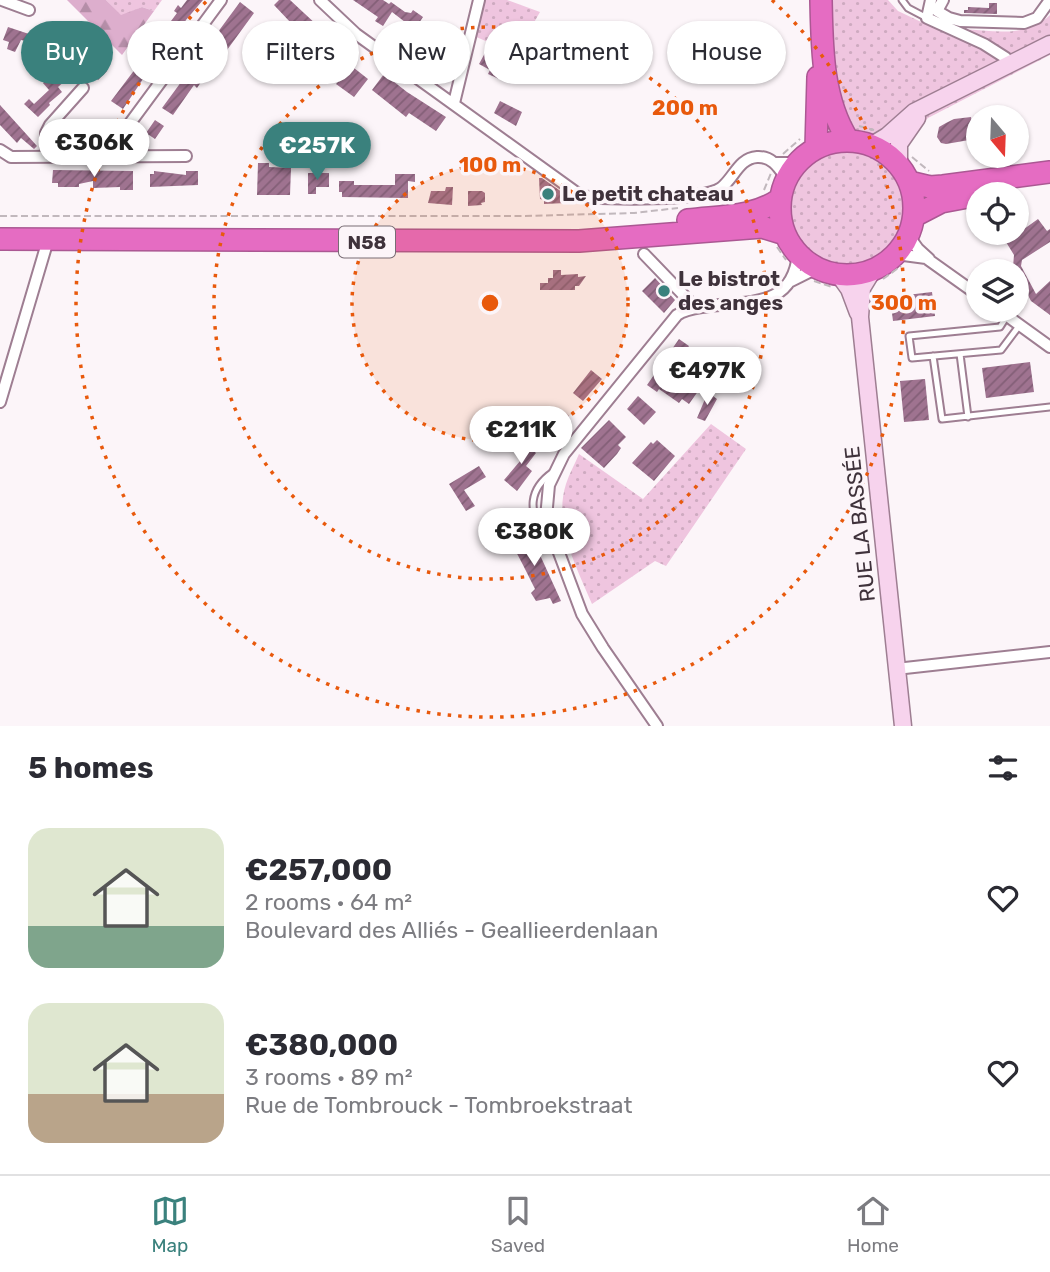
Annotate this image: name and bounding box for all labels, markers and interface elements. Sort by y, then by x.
chip: Buy [21,21,113,84]
chip: Rent [127,21,228,84]
chip: Filters [242,21,359,84]
chip: New [373,21,470,84]
chip: Apartment [484,21,653,84]
chip: House [667,21,786,84]
text: 200 m [652,95,718,120]
north arrow [966,105,1029,168]
map controls [966,105,1029,322]
pin: €306K [45,120,143,179]
pin: €257K [268,122,366,182]
text: €306K [54,128,134,156]
text: €257K [279,131,355,159]
text: 100 m [459,152,521,177]
place label: Le petit chateau [562,181,734,206]
button: locate [966,182,1029,245]
marker: Le petit chateau [540,186,556,202]
road number: N58 [339,226,395,258]
button: layers [966,259,1029,322]
place label: Le bistrot des anges [678,266,783,315]
marker: Le bistrot des anges [656,283,672,299]
text: 300 m [871,290,937,315]
centre of rings [478,291,502,315]
pin: €497K [658,348,756,407]
text: €497K [669,356,745,384]
pin: €211K [472,406,570,466]
text: €211K [485,415,557,443]
street label: RUE LA BASSÉE [839,445,880,603]
pin: €380K [485,508,583,568]
text: €380K [494,517,574,545]
icon: filters [984,749,1022,787]
text: 5 homes [28,750,154,786]
text: €257,000 [245,852,392,888]
icon: home [84,856,168,940]
icon: heart [984,879,1022,917]
text: 2 rooms · 64 m² [245,888,412,916]
text: Boulevard des Alliés - Geallieerdenlaan [245,916,658,944]
text: €380,000 [245,1027,398,1063]
icon: home [84,1031,168,1115]
icon: heart [984,1054,1022,1092]
text: 3 rooms · 89 m² [245,1063,413,1091]
text: Rue de Tombrouck - Tombroekstraat [245,1091,632,1119]
tab: Map [151,1192,189,1257]
tab: Saved [491,1192,545,1257]
tab: Home [847,1192,899,1257]

